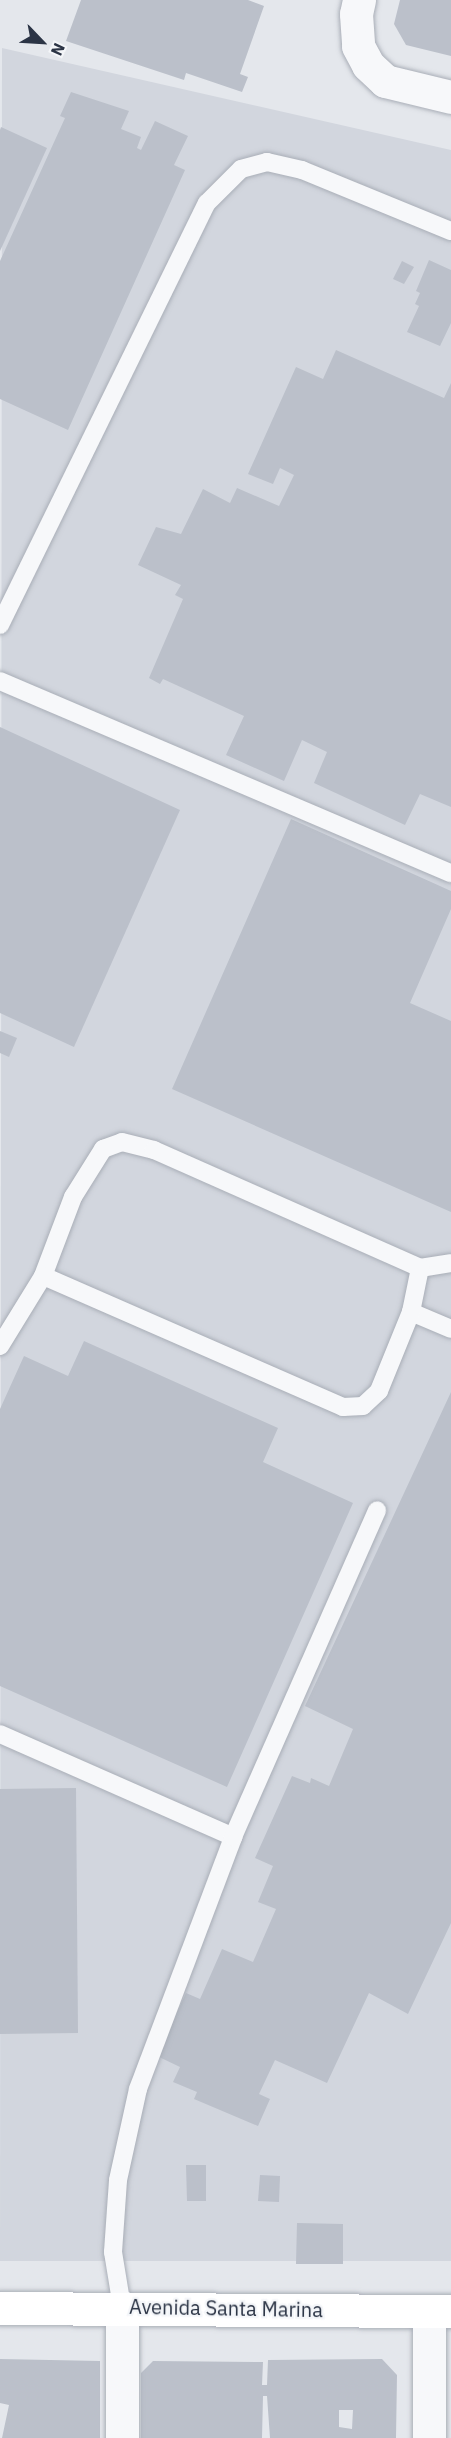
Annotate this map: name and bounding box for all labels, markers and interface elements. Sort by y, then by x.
north arrow [12,12,72,72]
text: N [47,40,70,59]
street label: Avenida Santa Marina [129,2294,323,2322]

